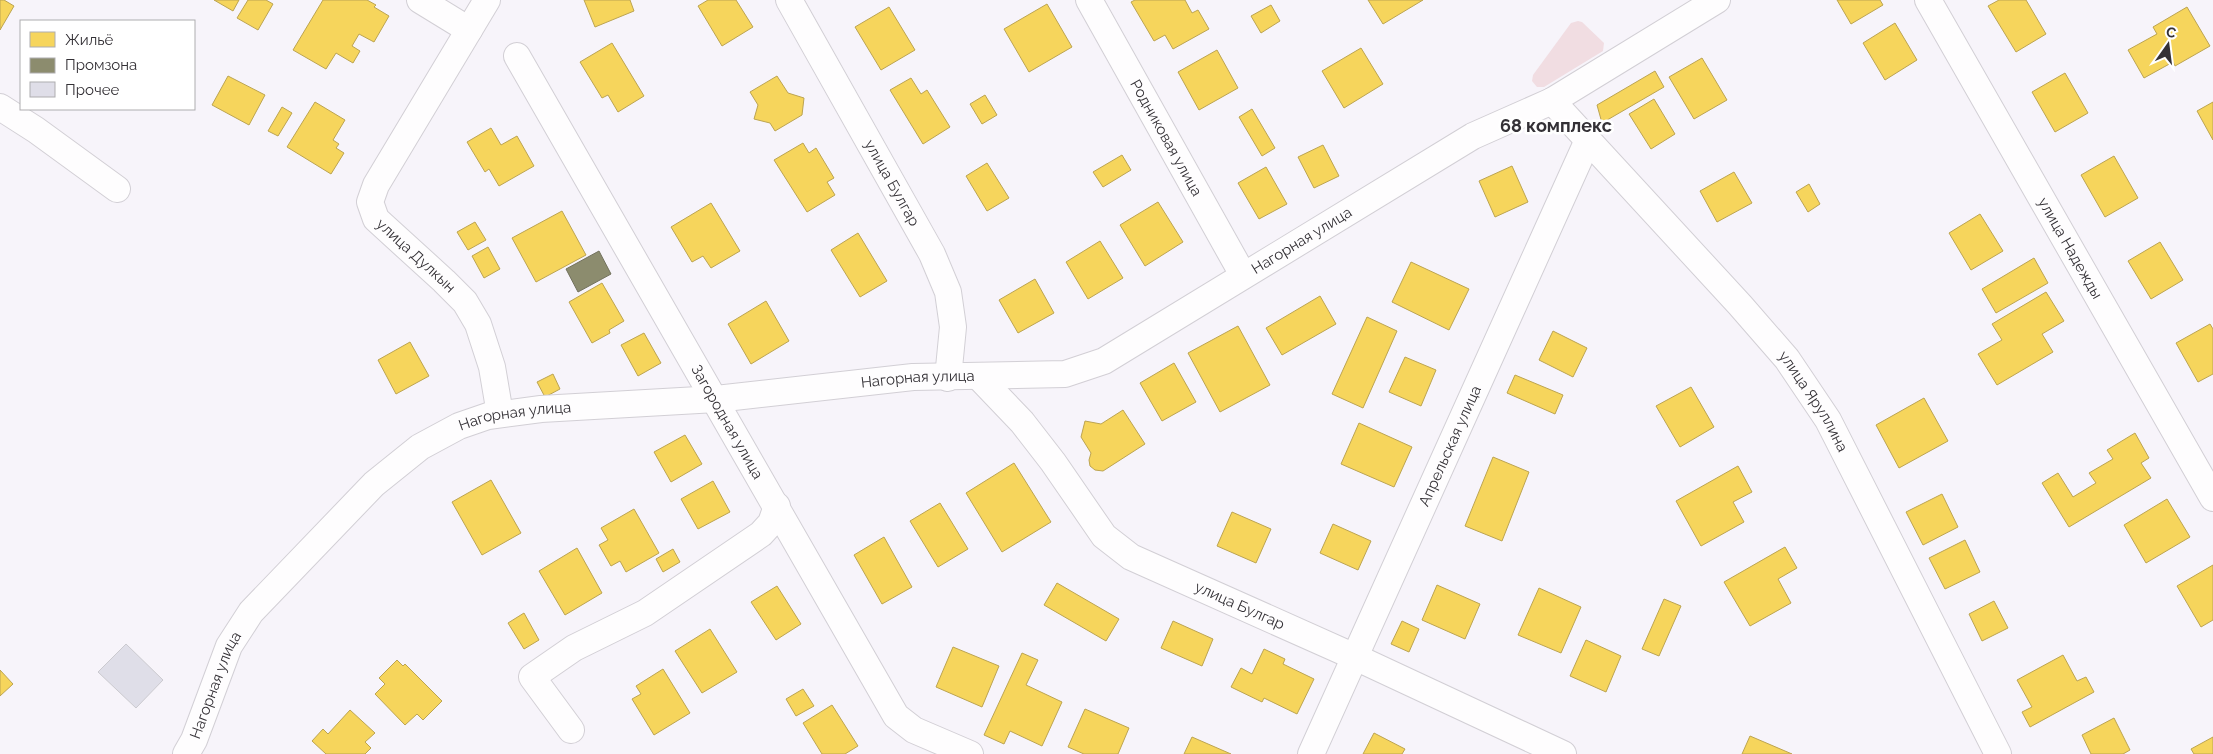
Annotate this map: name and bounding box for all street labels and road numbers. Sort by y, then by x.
street label: Родниковая улица [1126,76,1206,199]
street label: улица Булгар [861,137,923,229]
street label: улица Надежды [2034,194,2106,302]
street label: Нагорная улица [1248,203,1355,278]
street label: улица Дулкын [373,215,459,296]
street label: улица Яруллина [1775,347,1852,455]
street label: Загородная улица [687,362,767,482]
street label: Нагорная улица [860,367,975,392]
street label: Апрельская улица [1415,383,1485,509]
street label: Нагорная улица [456,398,572,434]
street label: улица Булгар [1192,578,1287,633]
street label: Нагорная улица [186,628,245,741]

